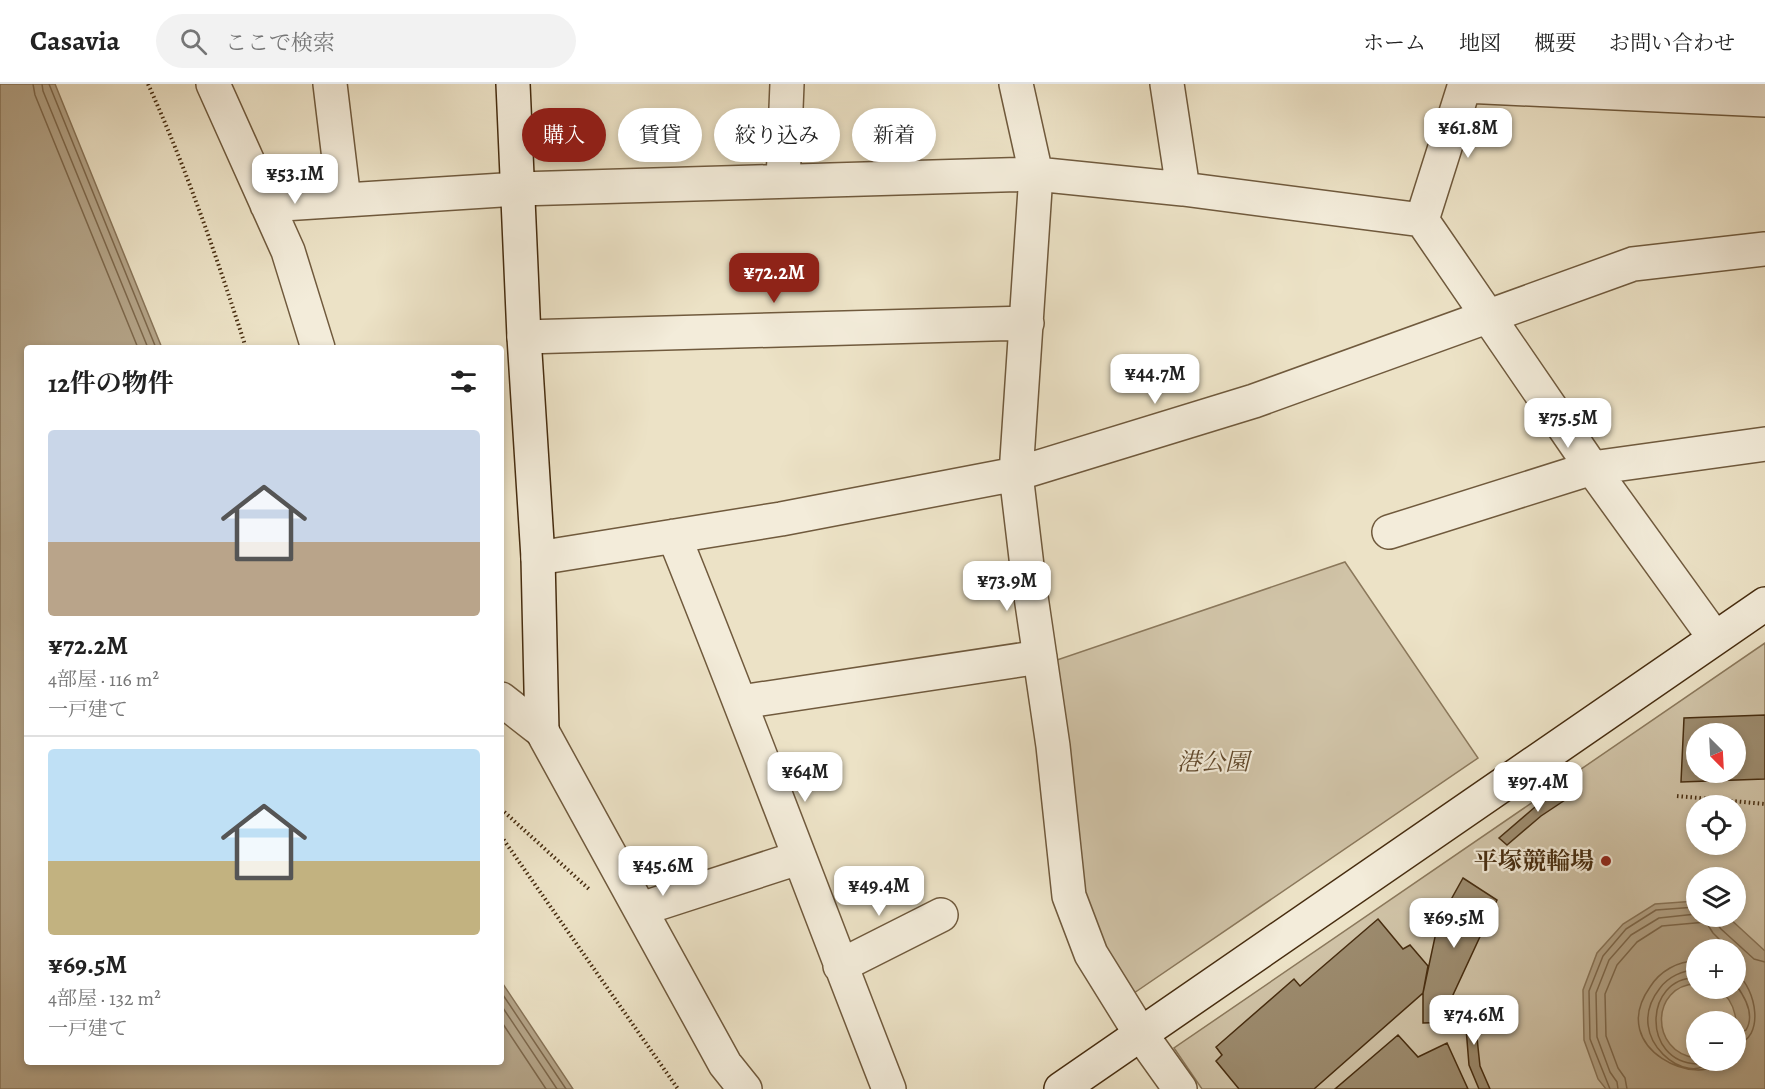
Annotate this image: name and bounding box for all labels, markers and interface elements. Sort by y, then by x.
search box [156,14,576,68]
text: Casavia [30,22,120,60]
icon: search [177,25,210,58]
text: ここで検索 [225,28,335,58]
text: ホーム [1363,29,1426,57]
text: 地図 [1459,29,1501,57]
text: 概要 [1534,29,1576,57]
text: お問い合わせ [1609,29,1735,57]
chip: 購入 [522,108,606,162]
chip: 賃貸 [618,108,702,162]
chip: 絞り込み [714,108,840,162]
chip: 新着 [852,108,936,162]
pin: ¥61.8M [1419,108,1517,159]
text: ¥61.8M [1438,114,1498,141]
pin: ¥53.1M [246,154,344,205]
text: ¥53.1M [266,160,324,187]
pin: ¥72.2M [725,253,823,304]
text: ¥72.2M [743,259,805,286]
pin: ¥44.7M [1106,354,1204,405]
text: ¥44.7M [1124,360,1186,387]
icon: filters [447,365,480,398]
text: 12件の物件 [48,366,174,401]
pin: ¥75.5M [1519,398,1617,449]
text: ¥75.5M [1538,404,1598,431]
icon: home [210,469,318,577]
pin: ¥73.9M [958,561,1056,612]
text: ¥73.9M [977,567,1037,594]
text: ¥72.2M [48,628,128,663]
text: 4部屋 · 116 m² [48,666,159,693]
text: 一戸建て [48,696,128,723]
north arrow [1686,723,1746,783]
map controls [1686,723,1746,1071]
park label: 港公園 [1177,746,1253,778]
pin: ¥64M [769,752,841,803]
text: ¥64M [781,758,829,785]
pin: ¥97.4M [1489,762,1587,813]
text: ¥97.4M [1508,768,1569,795]
icon: home [210,788,318,896]
button: locate [1686,795,1746,855]
place label: 平塚競輪場 [1474,845,1594,877]
pin: ¥45.6M [614,846,712,897]
text: ¥45.6M [632,852,694,879]
marker: 平塚競輪場 [1599,854,1613,868]
pin: ¥49.4M [830,866,928,917]
button: layers [1686,867,1746,927]
text: ¥49.4M [848,872,910,899]
pin: ¥69.5M [1405,898,1503,949]
text: ¥69.5M [1424,904,1484,931]
button: + [1686,939,1746,999]
text: ¥69.5M [48,947,127,982]
text: 4部屋 · 132 m² [48,985,161,1012]
pin: ¥74.6M [1425,995,1523,1046]
text: ¥74.6M [1443,1001,1505,1028]
button: − [1686,1011,1746,1071]
text: 一戸建て [48,1015,128,1042]

